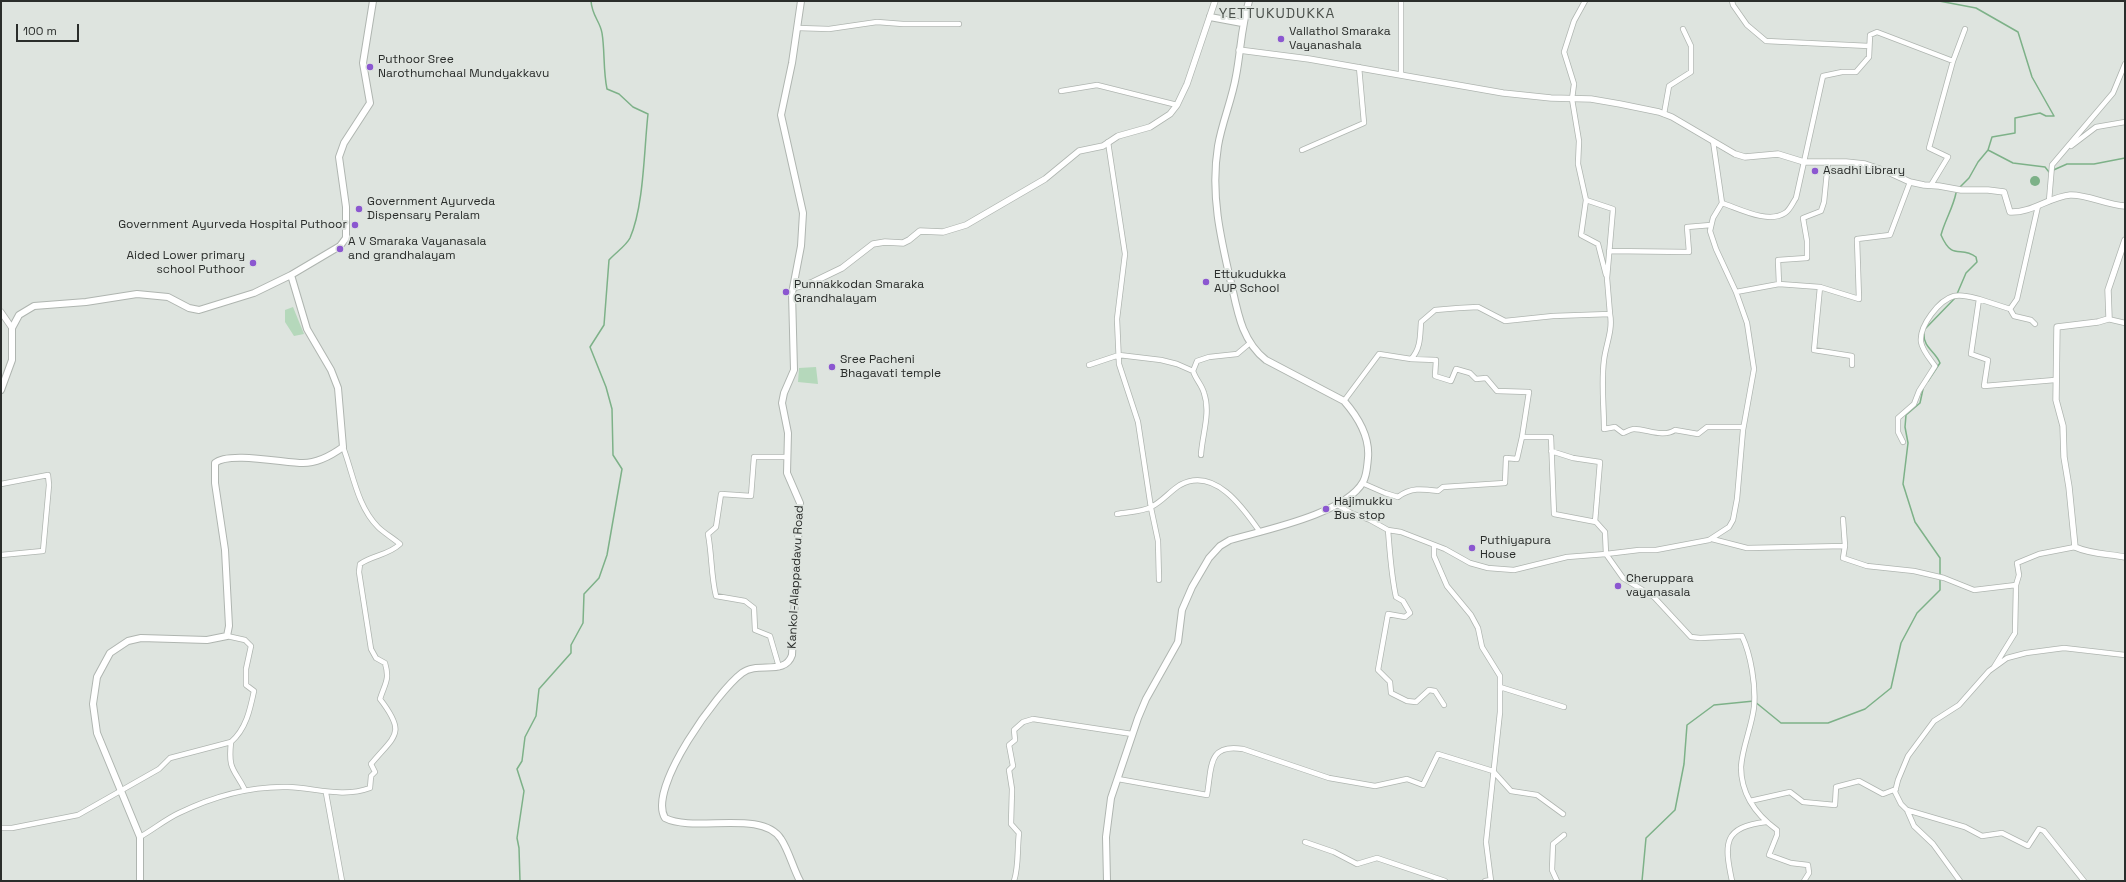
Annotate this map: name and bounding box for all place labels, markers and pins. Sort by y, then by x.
place label: Vallathol Smaraka Vayanashala [1289,25,1391,53]
marker: Vallathol Smaraka Vayanashala [1276,34,1286,44]
place label: Puthoor Sree Narothumchaal Mundyakkavu [378,53,549,81]
marker: Puthoor Sree Narothumchaal Mundyakkavu [365,62,375,72]
place label: Asadhi Library [1823,164,1905,178]
marker: Asadhi Library [1810,166,1820,176]
place label: Government Ayurveda Dispensary Peralam [367,195,495,223]
marker: Government Ayurveda Dispensary Peralam [354,204,364,214]
place label: Government Ayurveda Hospital Puthoor [118,218,347,232]
marker: Government Ayurveda Hospital Puthoor [350,220,360,230]
place label: A V Smaraka Vayanasala and grandhalayam [348,235,486,263]
marker: A V Smaraka Vayanasala and grandhalayam [335,244,345,254]
place label: Aided Lower primary school Puthoor [127,249,245,277]
marker: Aided Lower primary school Puthoor [248,258,258,268]
place label: Ettukudukka AUP School [1214,268,1286,296]
marker: Ettukudukka AUP School [1201,277,1211,287]
place label: Punnakkodan Smaraka Grandhalayam [794,278,924,306]
marker: Punnakkodan Smaraka Grandhalayam [781,287,791,297]
place label: Sree Pacheni Bhagavati temple [840,353,941,381]
marker: Sree Pacheni Bhagavati temple [827,362,837,372]
place label: Hajimukku Bus stop [1334,495,1392,523]
marker: Hajimukku Bus stop [1321,504,1331,514]
place label: Puthiyapura House [1480,534,1551,562]
marker: Puthiyapura House [1467,543,1477,553]
place label: Cheruppara vayanasala [1626,572,1694,600]
marker: Cheruppara vayanasala [1613,581,1623,591]

